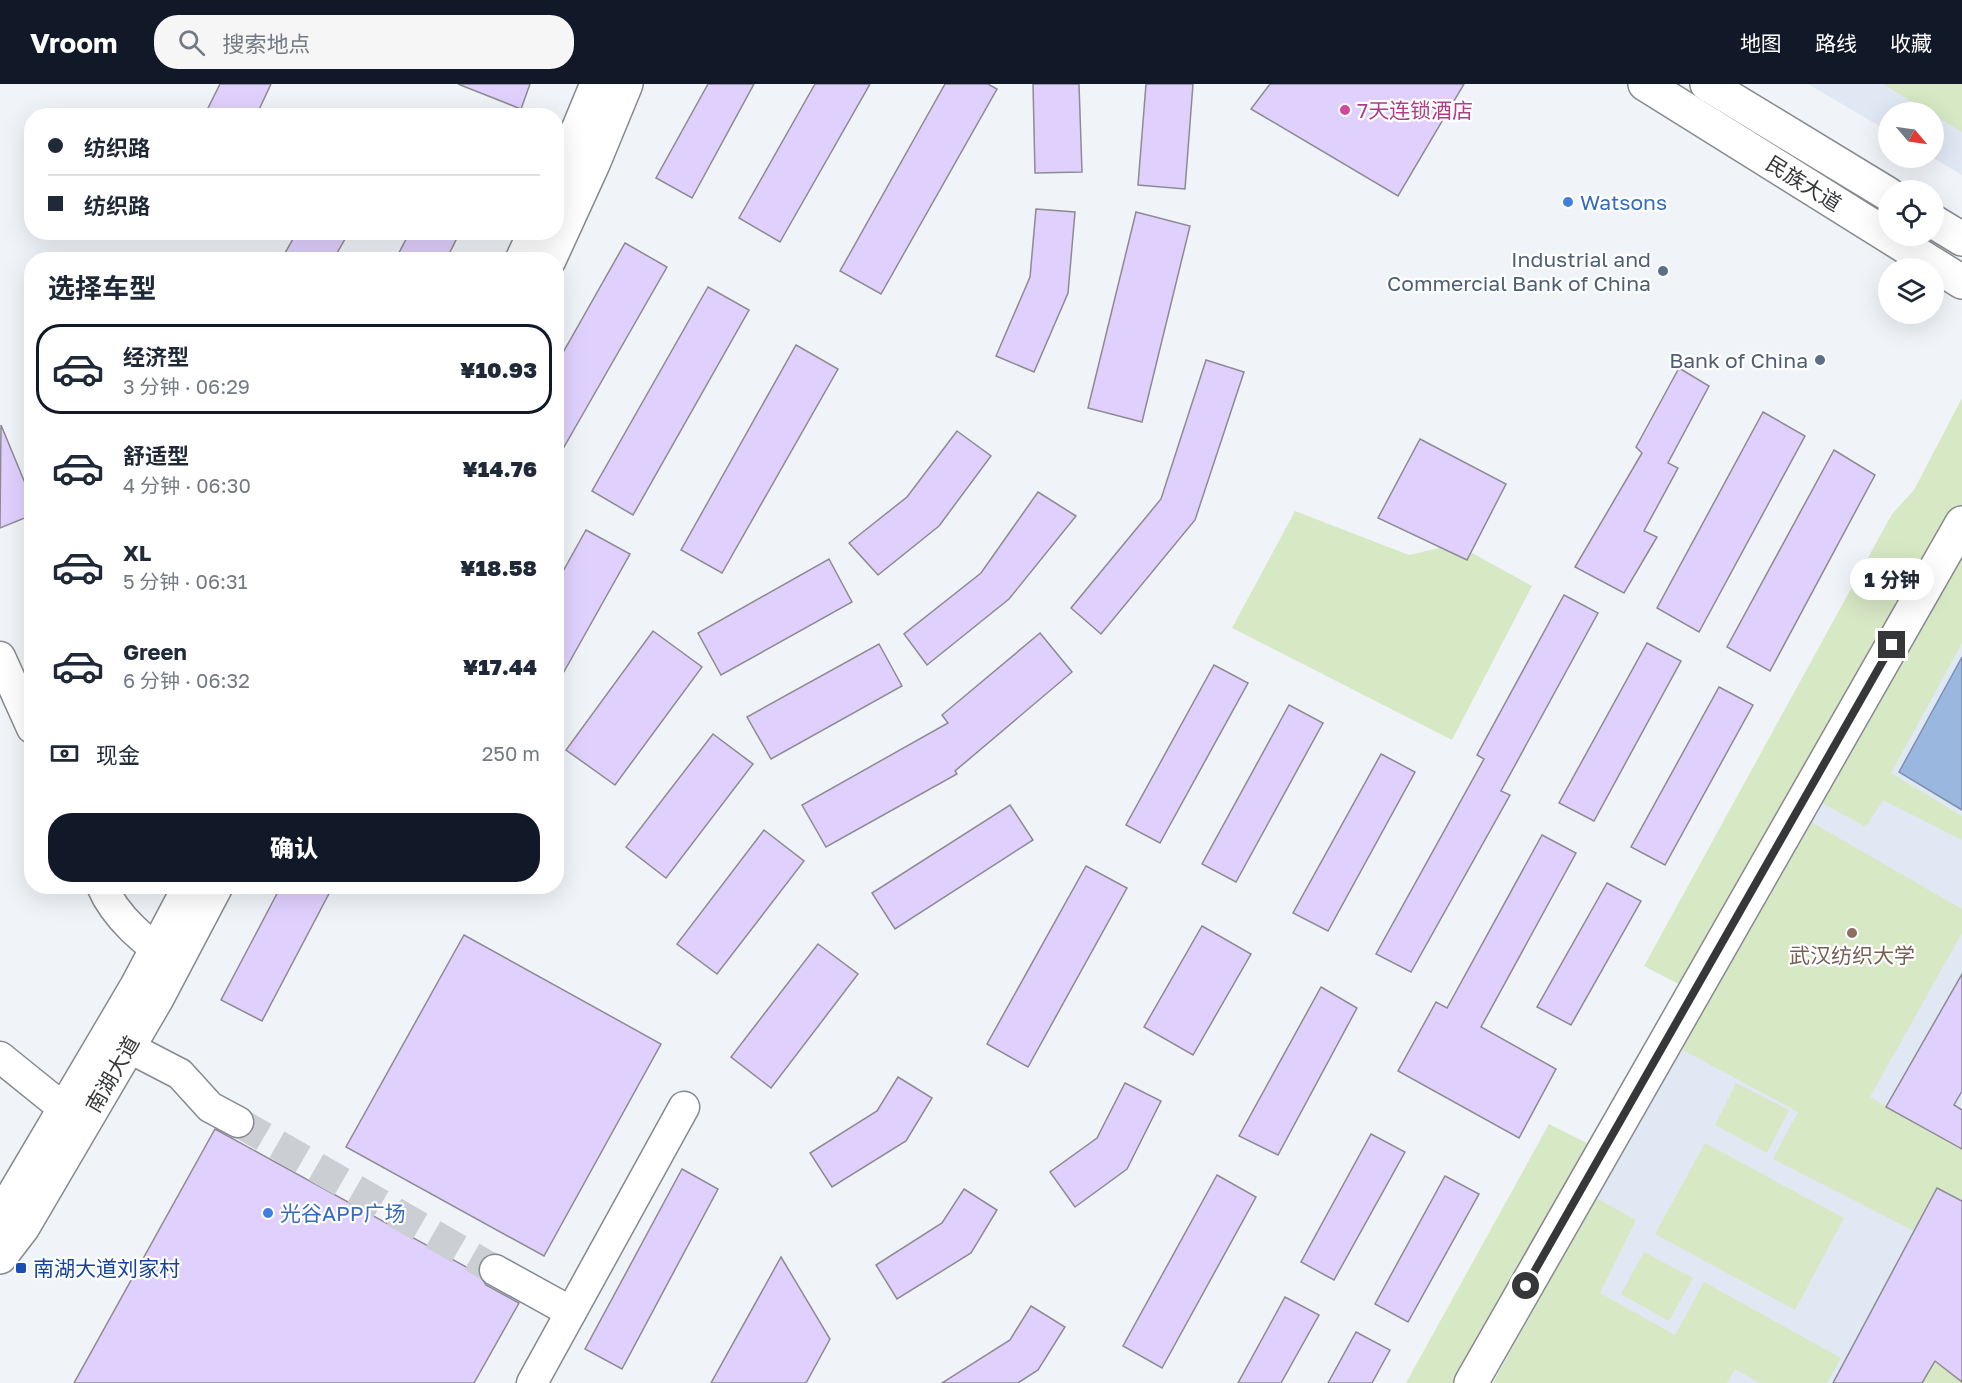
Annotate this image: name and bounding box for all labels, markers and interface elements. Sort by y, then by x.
search box [154,15,574,69]
text: Vroom [30,26,118,59]
icon: search [175,26,208,59]
text: 搜索地点 [223,30,311,57]
text: 地图 [1740,30,1782,56]
text: 路线 [1815,30,1857,56]
text: 收藏 [1890,30,1932,56]
place label: 7天连锁酒店 [1357,97,1473,123]
north arrow [1878,102,1944,168]
map controls [1878,102,1944,324]
marker: 7天连锁酒店 [1338,103,1352,117]
text: 纺织路 [84,134,150,161]
street label: 民族大道 [1761,150,1847,216]
button: locate [1878,180,1944,246]
place label: Watsons [1580,189,1667,215]
text: 纺织路 [84,192,150,219]
marker: Watsons [1561,195,1575,209]
place label: Industrial and Commercial Bank of China [1387,246,1651,296]
button: layers [1878,258,1944,324]
marker: Industrial and Commercial Bank of China [1656,264,1670,278]
text: 选择车型 [48,272,156,304]
icon: car [51,342,105,396]
text: 经济型 [123,343,189,370]
place label: Bank of China [1669,347,1808,373]
marker: Bank of China [1813,353,1827,367]
text: ¥10.93 [460,356,537,383]
text: 3 分钟 · 06:29 [123,374,250,398]
icon: car [51,441,105,495]
text: 舒适型 [123,442,189,469]
text: ¥14.76 [462,455,537,482]
text: 4 分钟 · 06:30 [123,473,251,497]
text: XL [123,539,151,566]
icon: car [51,540,105,594]
text: ¥18.58 [460,554,537,581]
callout: 1 分钟 [1850,558,1934,600]
text: 1 分钟 [1864,567,1920,591]
text: 5 分钟 · 06:31 [123,569,248,593]
route end [1878,631,1905,658]
text: Green [123,638,187,665]
icon: car [51,639,105,693]
text: ¥17.44 [463,653,537,680]
text: 6 分钟 · 06:32 [123,668,250,692]
icon: cash [48,737,81,770]
text: 现金 [96,741,140,768]
text: 250 m [482,741,540,765]
button: 确认 [48,813,540,882]
marker: 武汉纺织大学 [1845,926,1859,940]
place label: 武汉纺织大学 [1789,942,1915,968]
street label: 南湖大道 [80,1031,144,1117]
place label: 光谷APP广场 [280,1200,406,1226]
marker: 光谷APP广场 [261,1206,275,1220]
place label: 南湖大道刘家村 [33,1255,180,1281]
marker: 南湖大道刘家村 [14,1261,28,1275]
route start [1512,1272,1539,1299]

